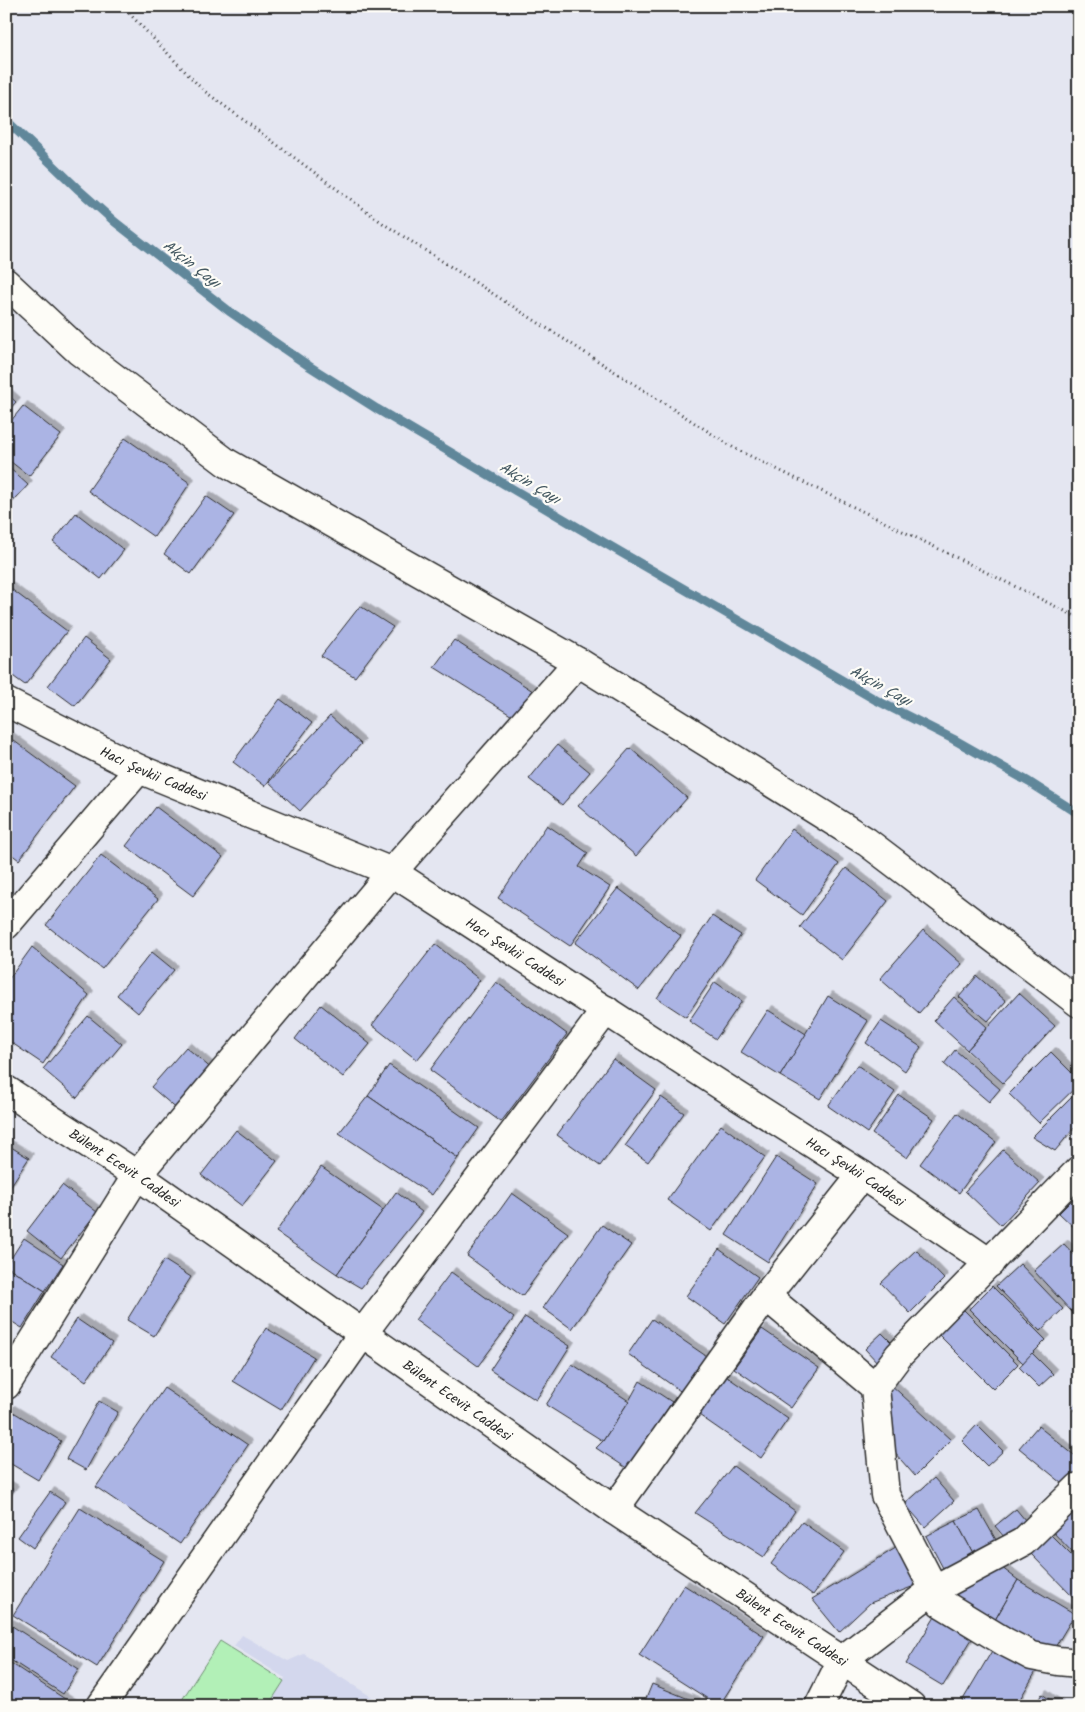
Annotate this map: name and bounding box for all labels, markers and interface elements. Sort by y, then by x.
water label: Akçin Çayı [157,235,226,296]
water label: Akçin Çayı [494,456,566,512]
water label: Akçin Çayı [845,660,917,714]
street label: Hacı Şevkii Caddesi [96,741,210,808]
street label: Hacı Şevkii Caddesi [461,912,569,994]
street label: Bülent Ecevit Caddesi [64,1124,185,1214]
street label: Hacı Şevkii Caddesi [801,1132,909,1214]
street label: Bülent Ecevit Caddesi [398,1355,517,1448]
street label: Bülent Ecevit Caddesi [731,1583,852,1673]

